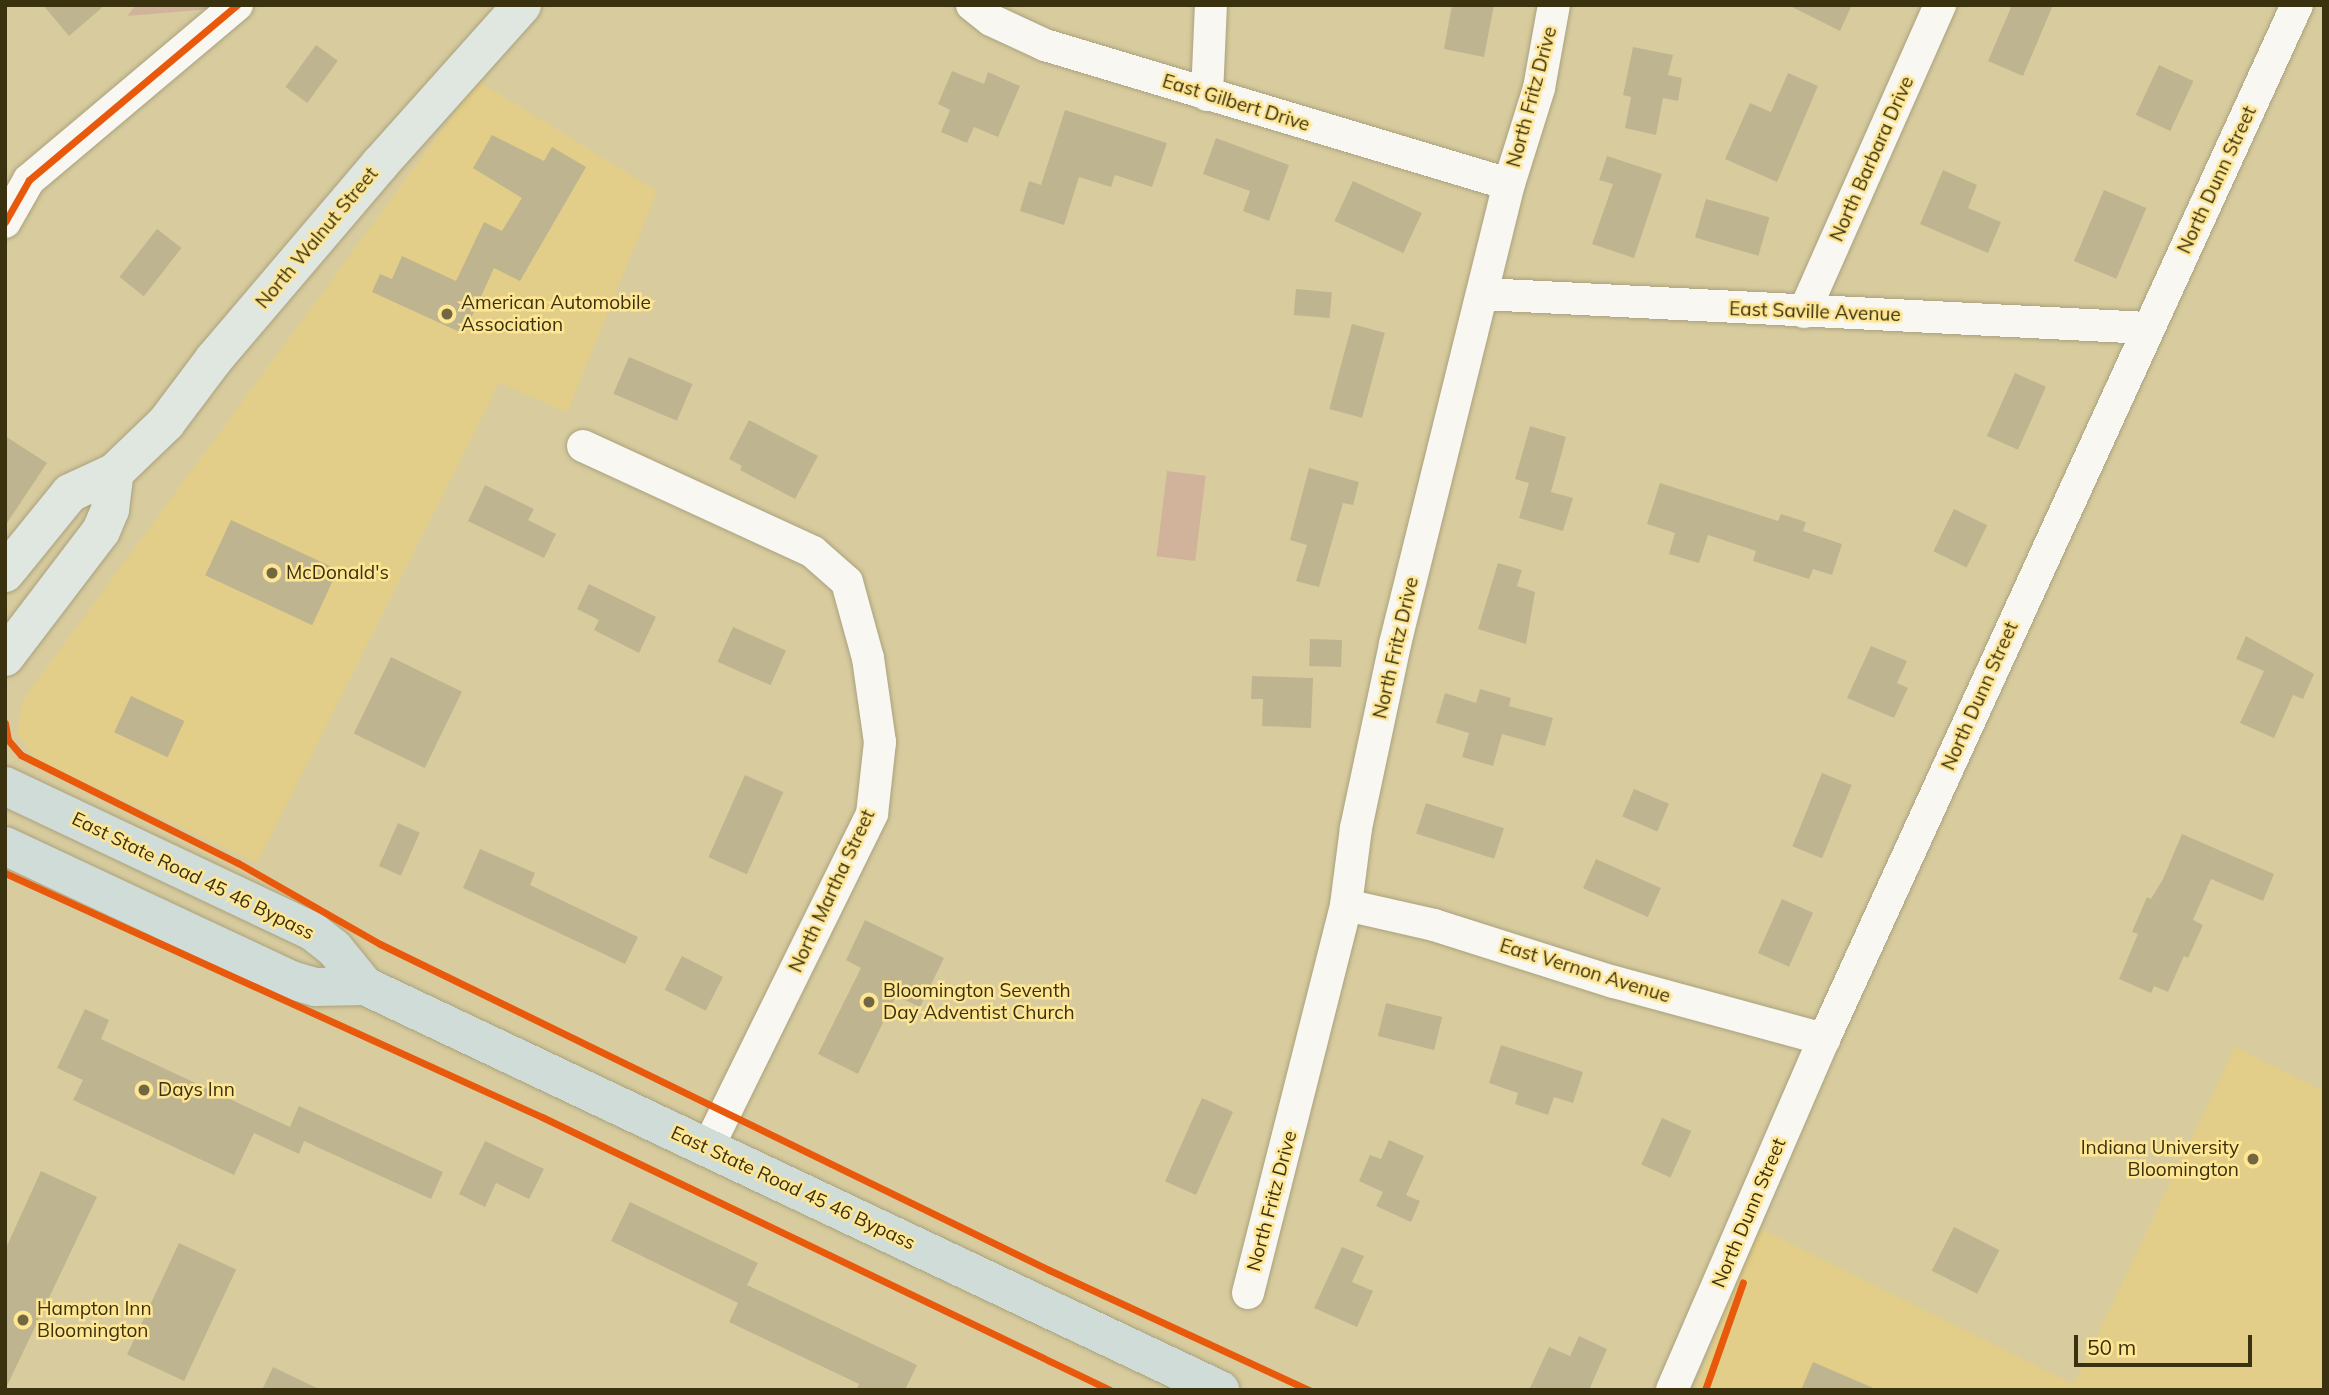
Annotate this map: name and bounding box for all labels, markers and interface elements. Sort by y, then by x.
street label: North Fritz Drive [1502,24,1562,170]
street label: East Gilbert Drive [1160,70,1312,136]
street label: North Barbara Drive [1825,73,1919,245]
street label: North Dunn Street [2173,103,2261,257]
street label: North Walnut Street [251,163,383,313]
place label: American Automobile Association [461,292,651,336]
street label: East Saville Avenue [1729,298,1901,326]
marker: American Automobile Association [439,306,455,322]
place label: McDonald's [286,562,389,584]
marker: McDonald's [264,565,280,581]
street label: North Fritz Drive [1369,575,1423,721]
street label: North Dunn Street [1937,618,2023,774]
street label: North Martha Street [784,806,880,976]
street label: East State Road 45 46 Bypass [68,807,318,945]
street label: East Vernon Avenue [1497,934,1673,1008]
place label: Bloomington Seventh Day Adventist Church [883,980,1075,1024]
marker: Bloomington Seventh Day Adventist Church [861,994,877,1010]
place label: Days Inn [158,1079,235,1101]
marker: Days Inn [136,1082,152,1098]
street label: East State Road 45 46 Bypass [667,1121,919,1255]
street label: North Fritz Drive [1242,1128,1302,1274]
street label: North Dunn Street [1707,1135,1791,1291]
place label: Indiana University Bloomington [2081,1137,2239,1181]
marker: Indiana University Bloomington [2245,1151,2261,1167]
place label: Hampton Inn Bloomington [37,1298,152,1342]
marker: Hampton Inn Bloomington [15,1312,31,1328]
scale bar [2077,1322,2256,1366]
text: 50 m [2087,1334,2136,1360]

